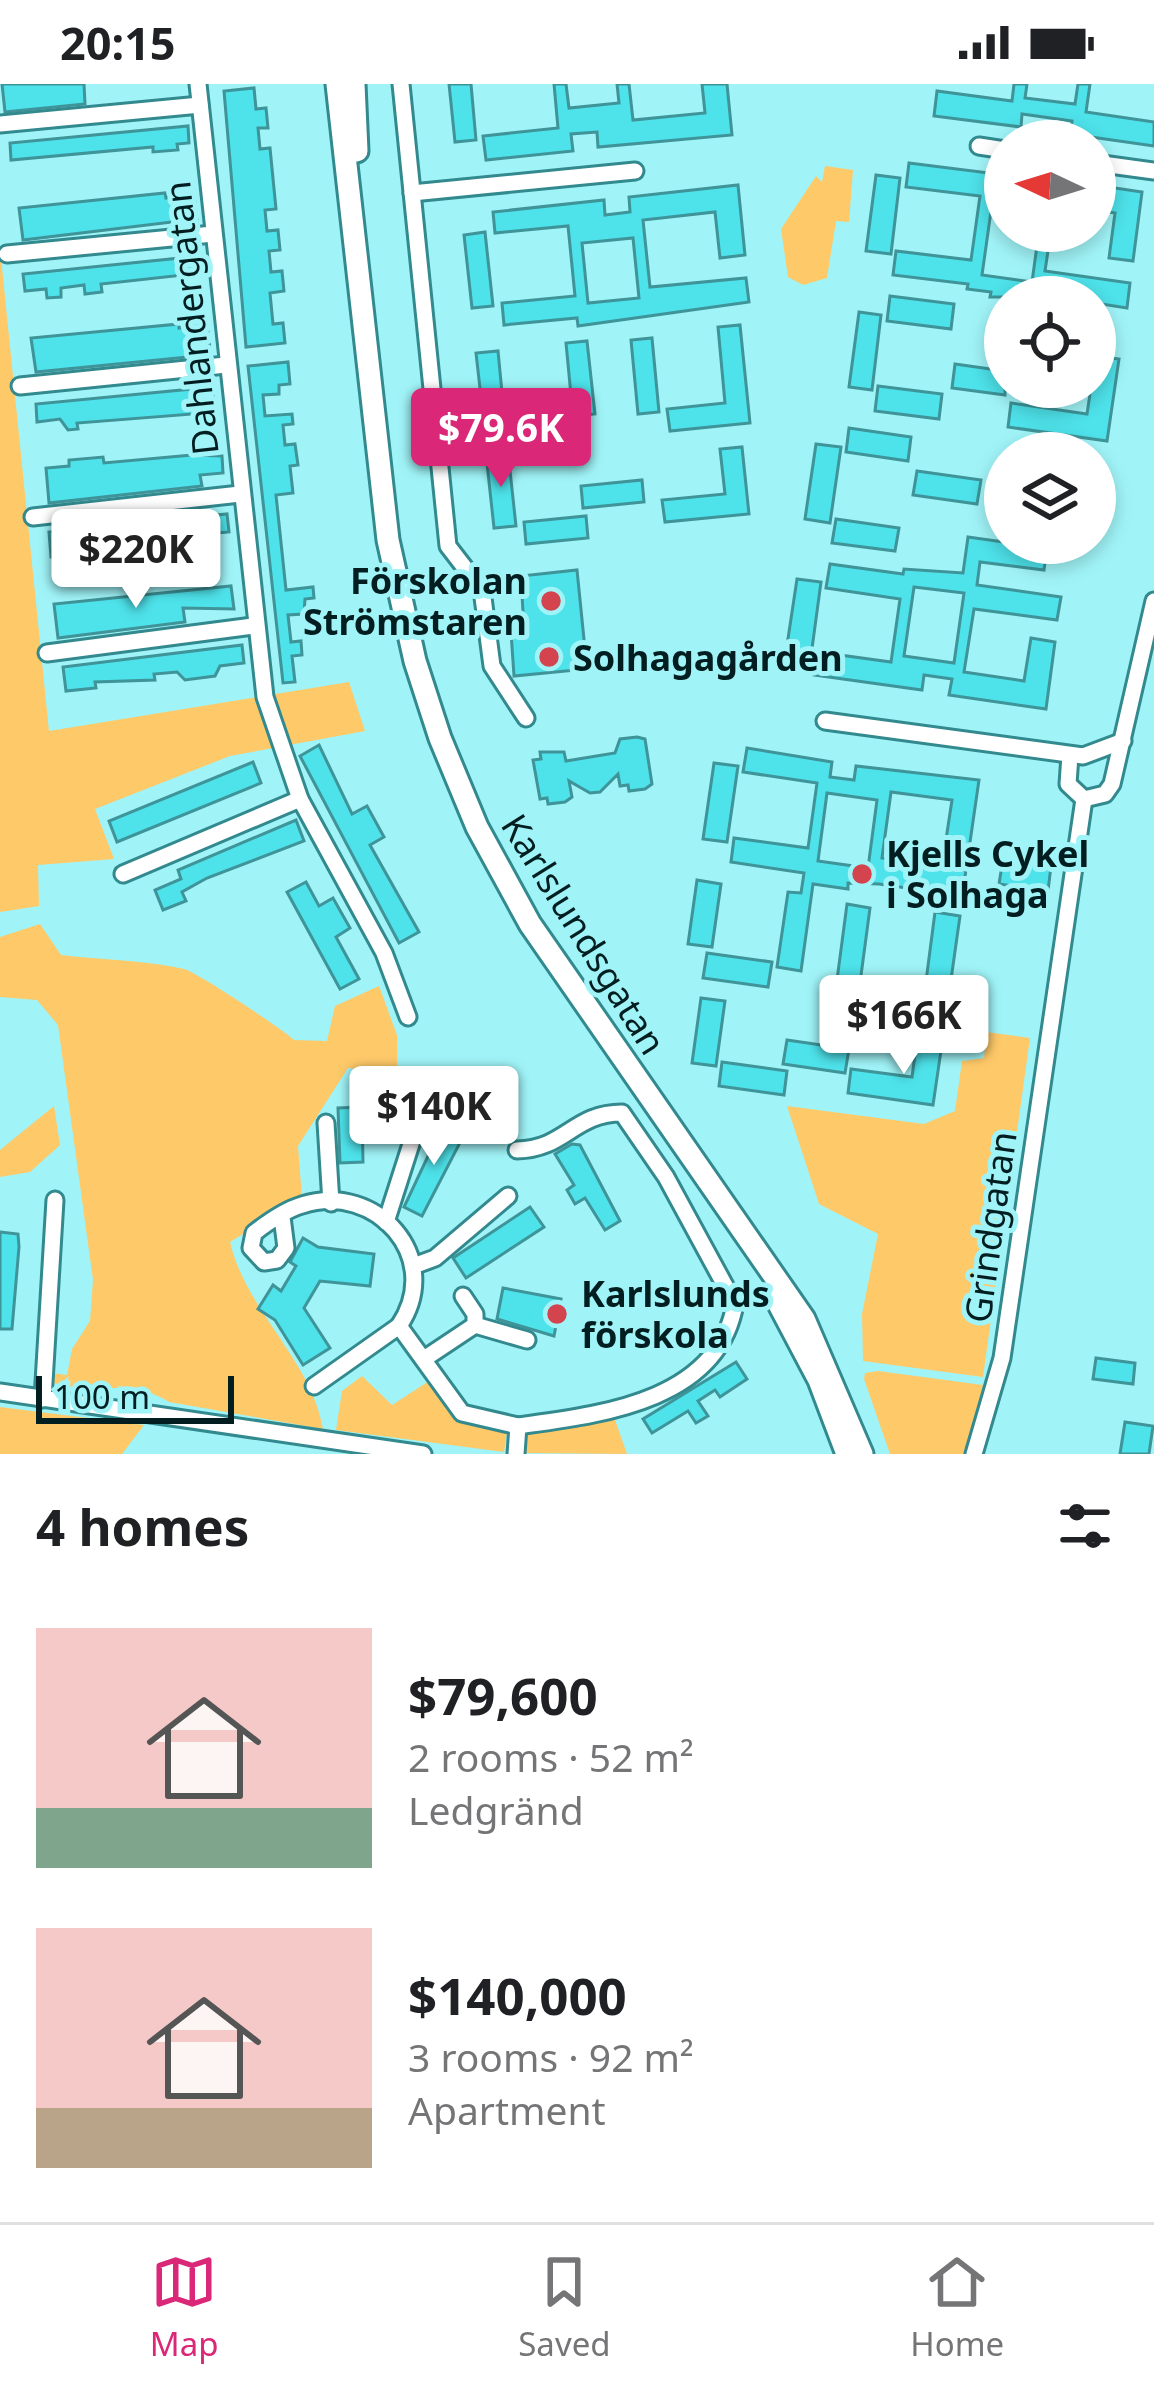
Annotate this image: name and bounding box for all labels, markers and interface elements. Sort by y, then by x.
text: 20:15 [60,12,176,73]
north arrow [984,120,1116,252]
map controls [984,120,1116,564]
street label: Dahlandergatan [152,179,230,457]
button: locate [984,276,1116,408]
pin: $79.6K [403,388,599,490]
text: $79.6K [438,400,564,453]
button: layers [984,432,1116,564]
pin: $220K [52,509,220,611]
text: $220K [78,521,194,574]
place label: Förskolan Strömstaren [303,556,527,646]
marker: Förskolan Strömstaren [538,588,564,614]
place label: Solhagagården [573,633,843,682]
marker: Solhagagården [536,644,562,670]
street label: Karlslundsgatan [490,804,678,1064]
place label: Kjells Cykel i Solhaga [886,829,1089,919]
marker: Kjells Cykel i Solhaga [849,861,875,887]
pin: $166K [820,975,988,1077]
text: $166K [846,987,962,1040]
pin: $140K [350,1066,518,1168]
text: $140K [376,1078,492,1131]
street label: Grindgatan [952,1128,1028,1326]
place label: Karlslunds förskola [581,1269,770,1359]
marker: Karlslunds förskola [544,1301,570,1327]
scale bar [36,1370,234,1423]
text: 100 m [54,1374,150,1419]
text: 4 homes [36,1491,249,1561]
icon: filters [1052,1493,1118,1559]
text: $79,600 [408,1660,598,1730]
icon: home [132,1676,276,1820]
text: 2 rooms · 52 m² [408,1730,694,1783]
text: Ledgränd [408,1783,584,1836]
text: $140,000 [408,1960,627,2030]
icon: home [132,1976,276,2120]
text: 3 rooms · 92 m² [408,2030,694,2083]
text: Apartment [408,2083,606,2136]
tab: Map [150,2249,219,2366]
tab: Saved [518,2249,611,2366]
tab: Home [910,2249,1004,2366]

